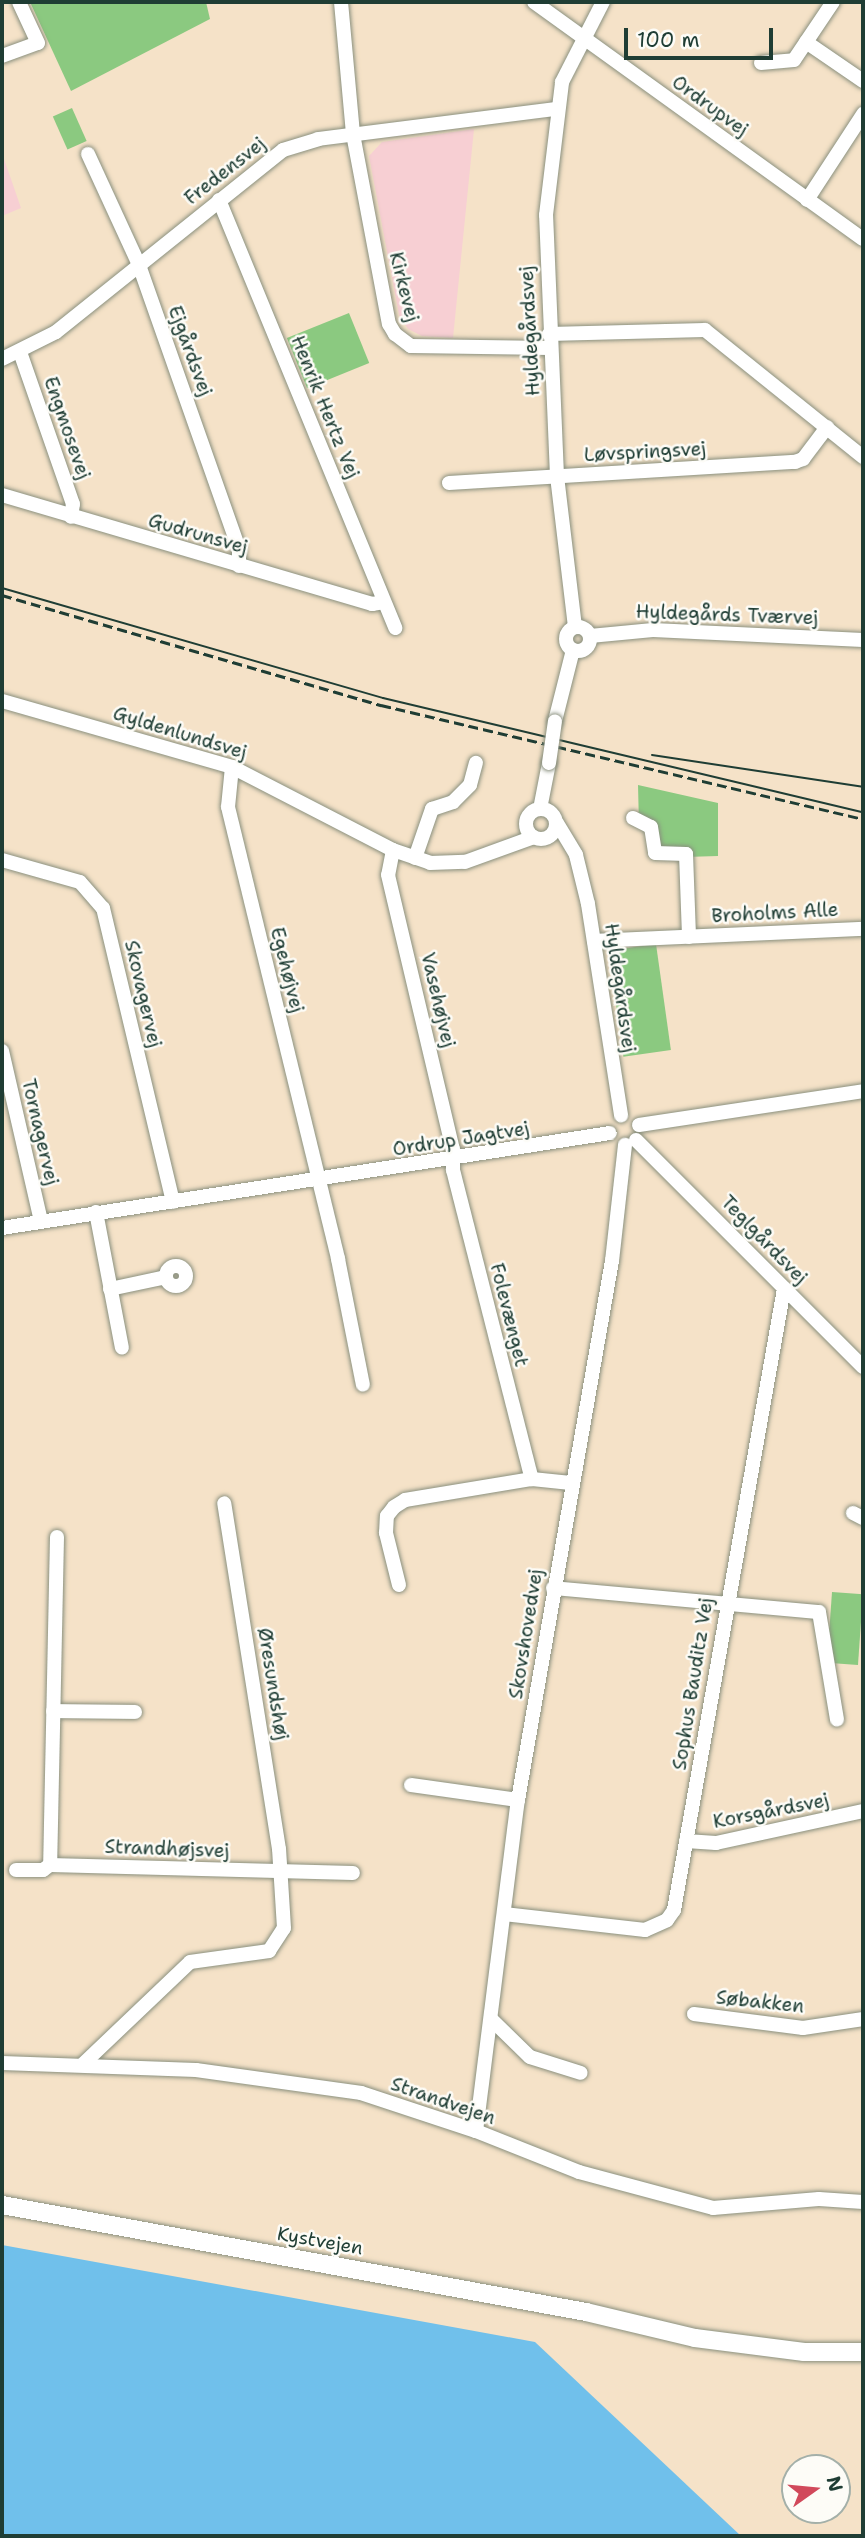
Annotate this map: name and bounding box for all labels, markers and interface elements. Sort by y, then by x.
scale bar [627,14,776,58]
text: 100 m [637,26,700,54]
street label: Ordrupvej [667,71,753,141]
street label: Fredensvej [180,132,270,210]
street label: Kirkevej [384,250,424,324]
street label: Hyldegårdsvej [515,265,545,397]
street label: Ejgårdsvej [163,303,217,399]
street label: Henrik Hertz Vej [286,332,364,482]
street label: Engmosevej [39,374,95,482]
street label: Løvspringsvej [583,437,707,467]
street label: Gudrunsvej [146,509,250,559]
street label: Hyldegårds Tværvej [635,600,819,630]
street label: Gyldenlundsvej [110,702,250,764]
street label: Broholms Alle [711,898,839,928]
street label: Hyldegårdsvej [600,922,640,1054]
street label: Egehøjvej [265,925,309,1015]
street label: Skovagervej [120,938,166,1050]
street label: Vasehøjvej [416,950,460,1050]
street label: Tornagervej [17,1077,63,1187]
street label: Ordrup Jagtvej [391,1117,531,1161]
street label: Teglgårdsvej [716,1191,812,1289]
street label: Folevænget [485,1261,533,1369]
street label: Skovshovedvej [504,1567,548,1701]
street label: Sophus Bauditz Vej [668,1596,718,1772]
street label: Øresundshøj [253,1626,293,1742]
street label: Korsgårdsvej [711,1789,831,1833]
street label: Strandhøjsvej [104,1835,230,1863]
street label: Søbakken [715,1986,805,2018]
street label: Strandvejen [388,2072,498,2130]
street label: Kystvejen [275,2222,365,2260]
north arrow [781,2454,851,2524]
text: N [821,2473,849,2494]

